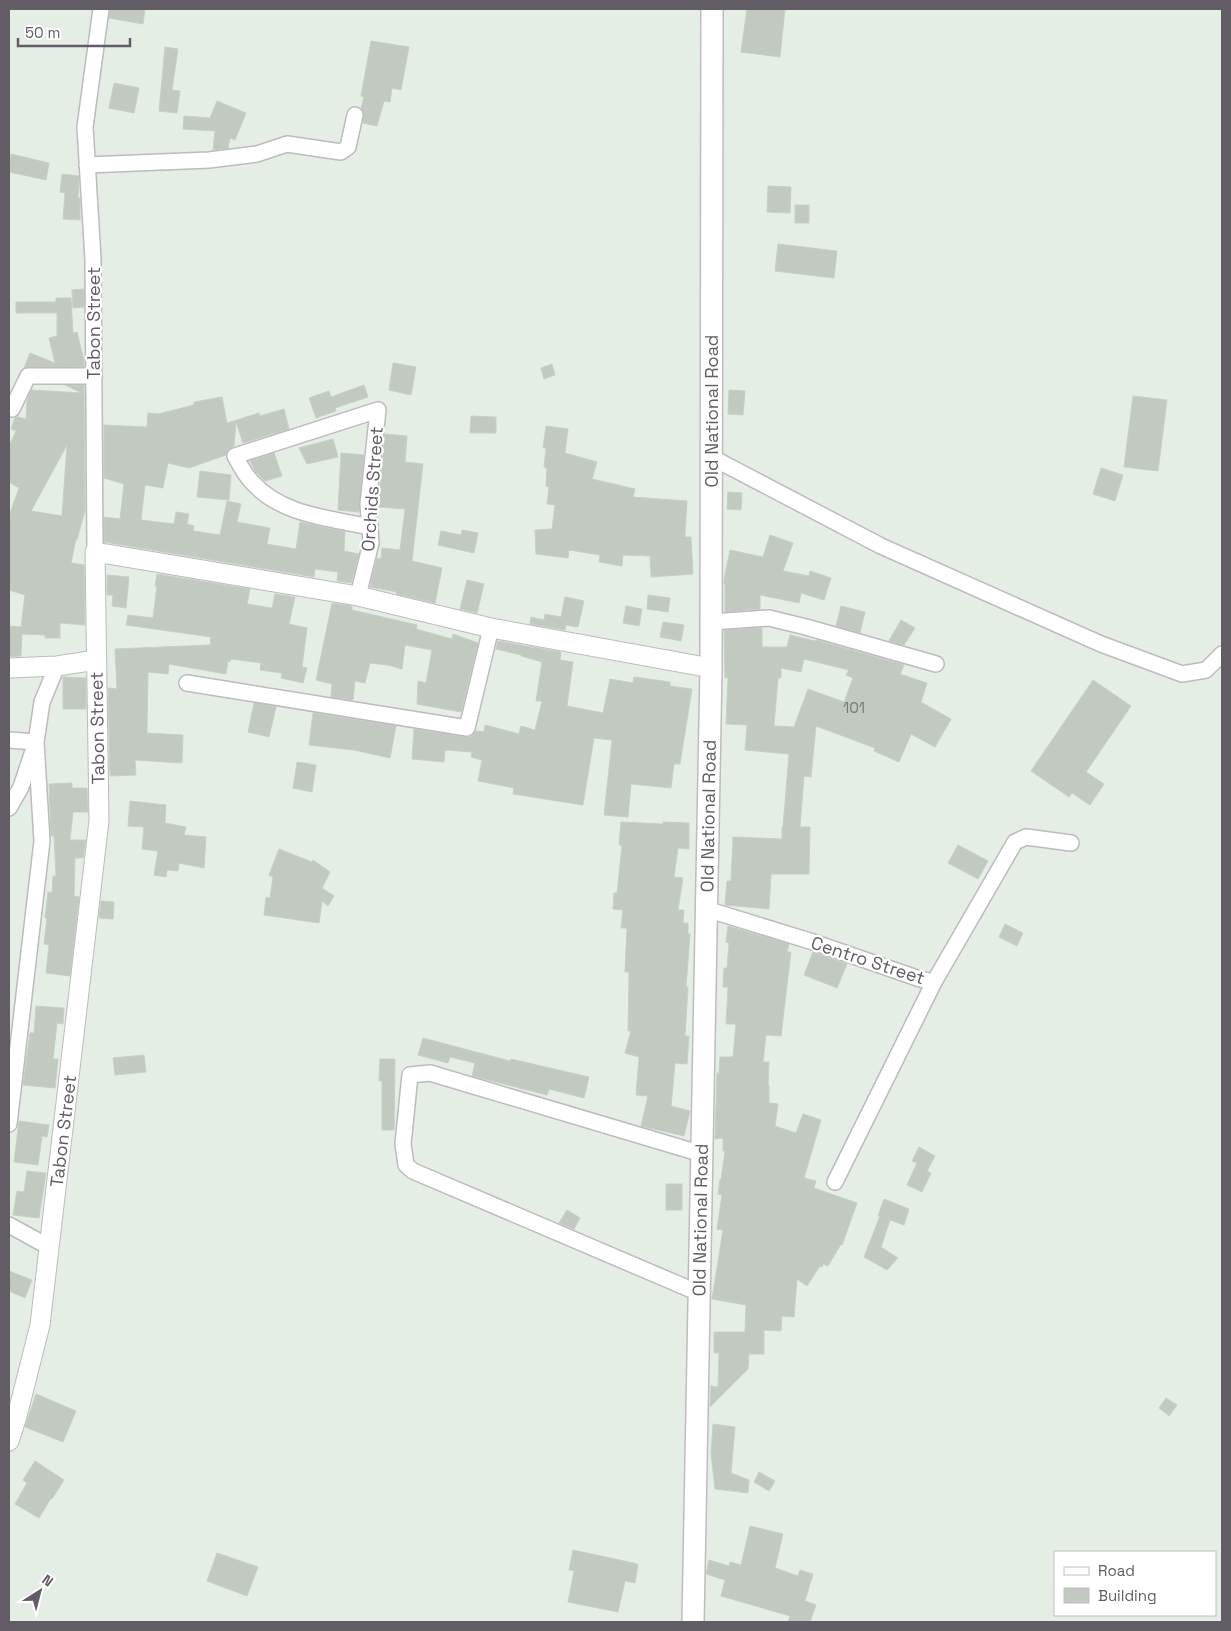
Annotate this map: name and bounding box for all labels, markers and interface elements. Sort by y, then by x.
scale bar [18,15,130,47]
text: 50 m [25,23,60,42]
street label: Tabon Street [82,267,105,379]
street label: Old National Road [700,335,723,487]
street label: Orchids Street [356,426,388,552]
street label: Tabon Street [85,671,109,785]
house number: 101 [843,698,865,717]
street label: Old National Road [695,739,721,893]
street label: Centro Street [808,931,928,989]
street label: Tabon Street [45,1074,81,1188]
street label: Old National Road [687,1143,713,1297]
legend [1054,1551,1216,1616]
text: Road [1098,1561,1135,1580]
north arrow [15,1566,65,1616]
text: N [39,1570,57,1591]
text: Building [1098,1586,1157,1605]

